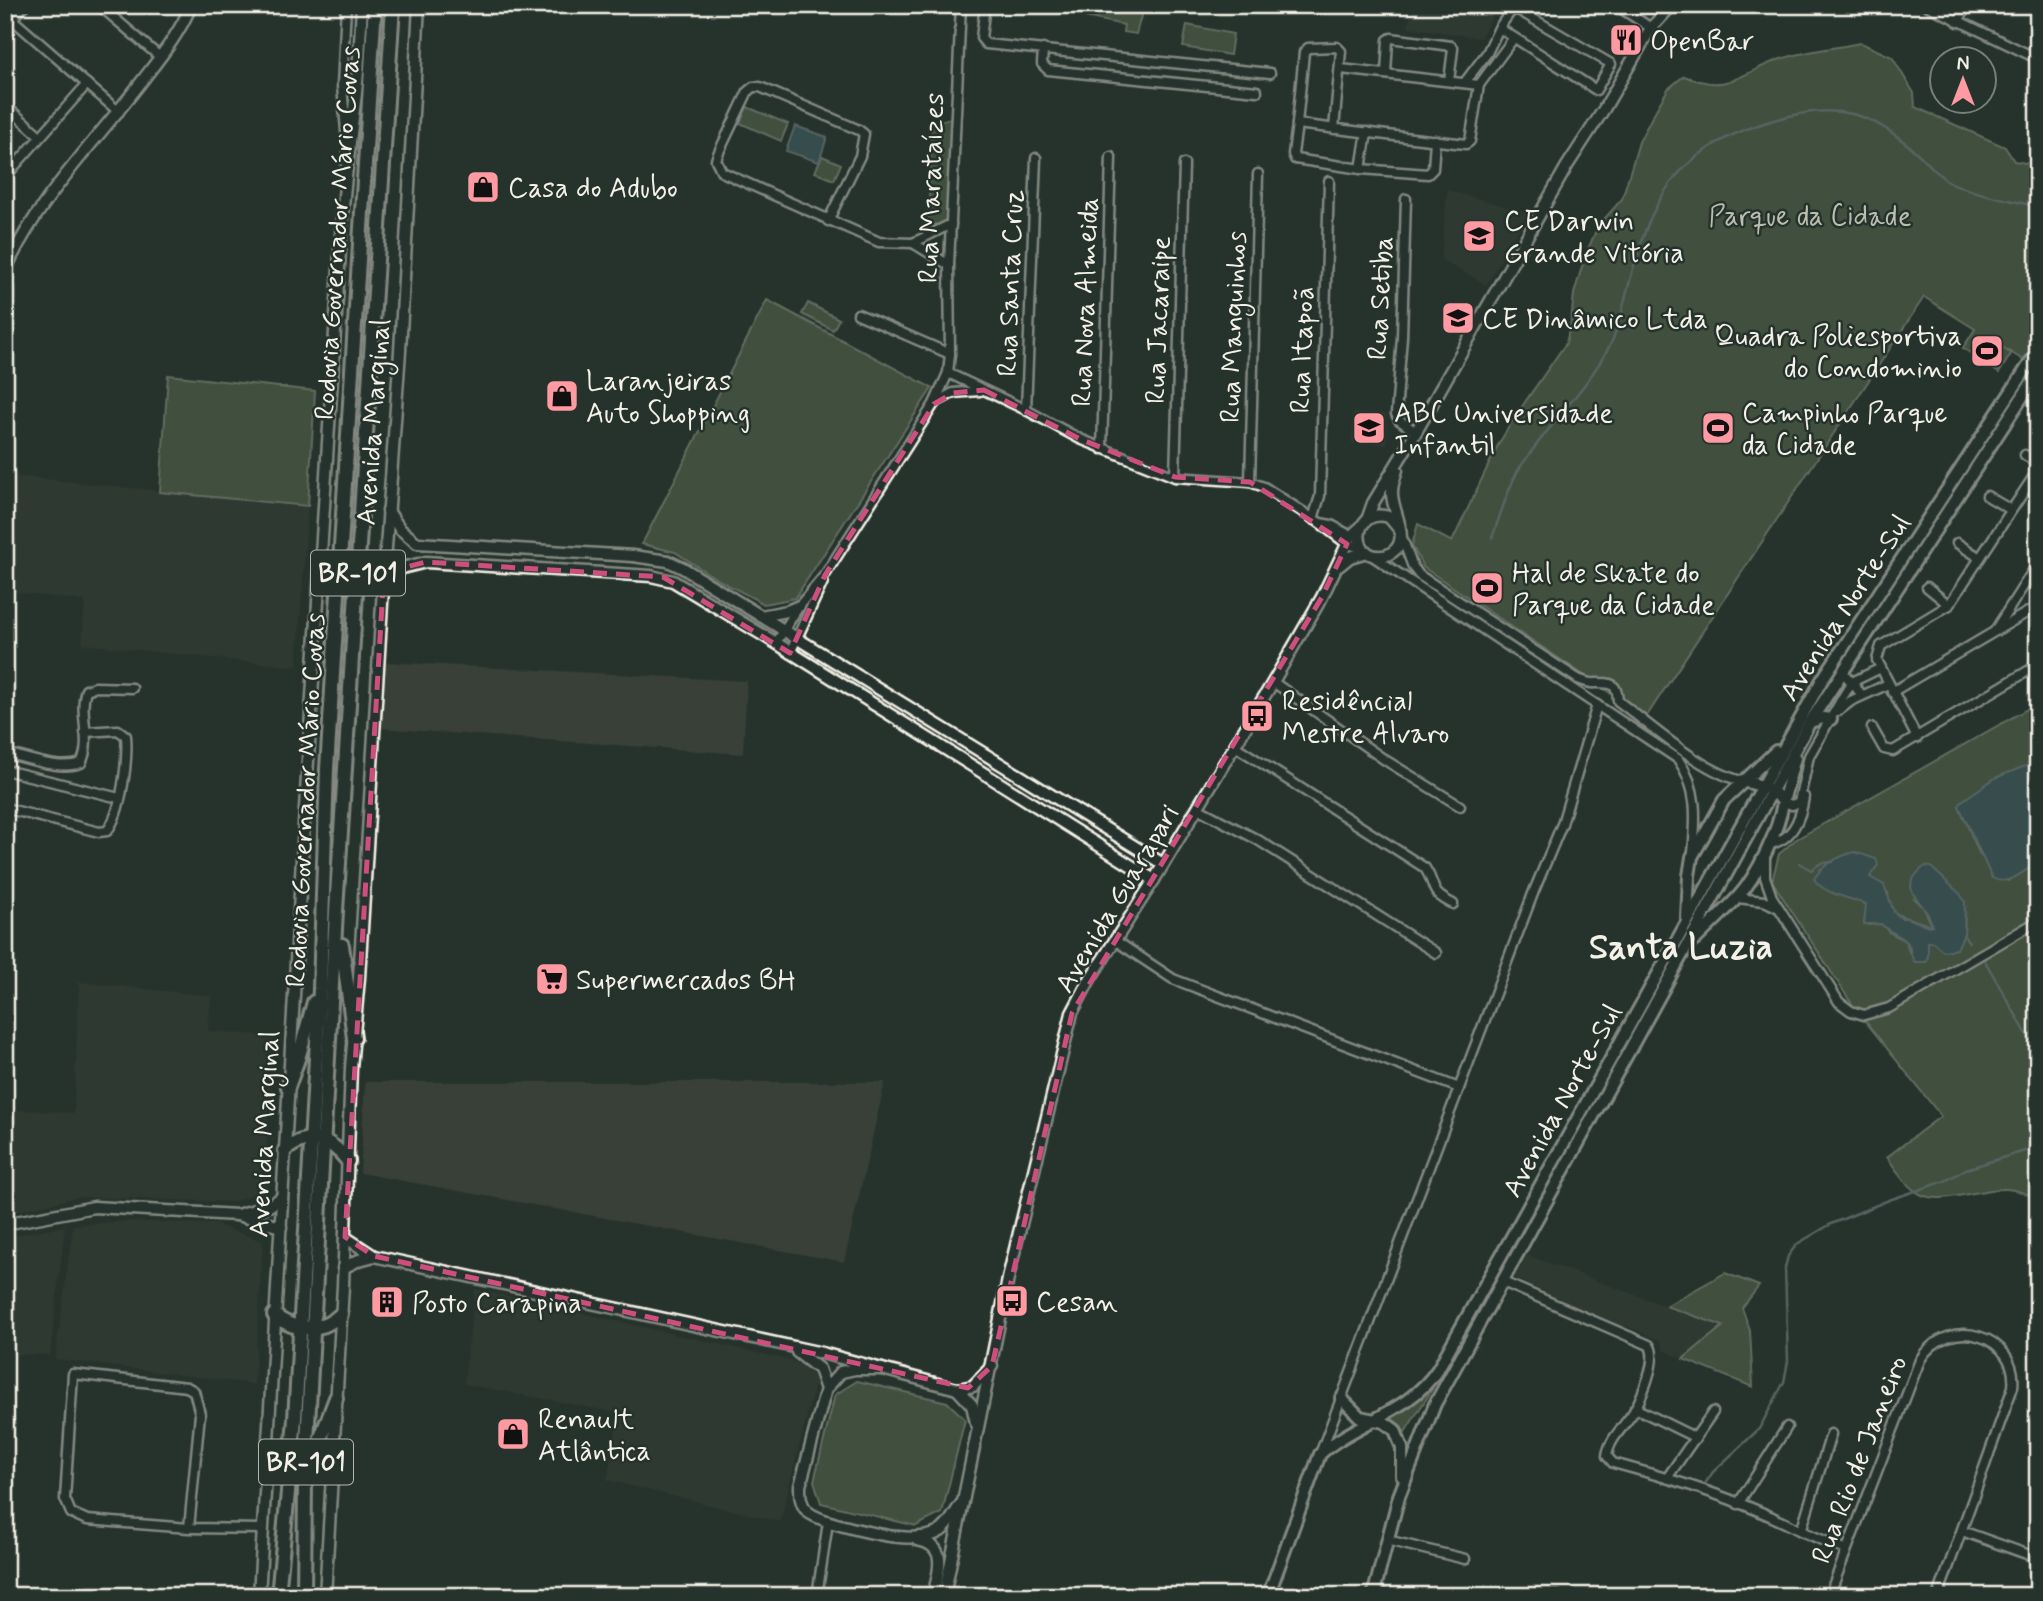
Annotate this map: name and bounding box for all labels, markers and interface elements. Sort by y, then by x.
restaurant icon: OpenBar [1607,21,1645,59]
place label: OpenBar [1650,24,1754,61]
street label: Rodovia Governador Mário Covas [307,45,370,421]
north arrow [1927,46,1997,116]
text: N [1957,52,1969,77]
street label: Rua Marataízes [911,92,954,284]
shop icon: Casa do Adubo [464,168,502,206]
place label: Casa do Adubo [508,171,678,208]
street label: Rua Santa Cruz [990,189,1033,377]
street label: Rua Nova Almeida [1064,197,1109,408]
park label: Parque da Cidade [1709,199,1911,236]
place label: CE Darwin Grande Vitória [1504,204,1684,273]
school or university icon: CE Darwin Grande Vitória [1460,217,1498,255]
street label: Rua Manguinhos [1213,231,1258,424]
street label: Rua Setiba [1360,235,1403,361]
street label: Rua Jacaraipe [1138,236,1181,405]
street label: Rua Itapoã [1283,286,1324,414]
school or university icon: CE Dinâmico Ltda [1439,299,1477,337]
place label: CE Dinâmico Ltda [1482,302,1708,339]
street label: Avenida Marginal [349,318,402,527]
place label: Quadra Poliesportiva do Condominio [1714,319,1962,388]
sports icon: Quadra Poliesportiva do Condominio [1968,332,2006,370]
place label: Laranjeiras Auto Shopping [586,364,750,433]
shop icon: Laranjeiras Auto Shopping [543,377,581,415]
place label: ABC Universidade Infantil [1394,396,1613,465]
place label: Campinho Parque da Cidade [1742,396,1948,465]
school or university icon: ABC Universidade Infantil [1350,409,1388,447]
sports icon: Campinho Parque da Cidade [1699,409,1737,447]
street label: Avenida Norte-Sul [1772,508,1920,709]
road number: BR-101 [311,551,405,596]
place label: Hal de Skate do Parque da Cidade [1512,556,1715,625]
sports icon: Hal de Skate do Parque da Cidade [1468,569,1506,607]
street label: Rodovia Governador Mário Covas [278,612,335,988]
place label: Residêncial Mestre Alvaro [1282,684,1449,753]
bus stop icon: Residêncial Mestre Alvaro [1238,697,1276,735]
street label: Avenida Guarapari [1047,798,1189,1000]
district label: Santa Luzia [1589,925,1773,971]
supermarket icon: Supermercados BH [533,960,571,998]
place label: Supermercados BH [576,963,796,1000]
street label: Avenida Norte-Sul [1495,998,1632,1205]
street label: Avenida Marginal [242,1030,291,1239]
bus stop icon: Cesan [993,1282,1031,1320]
building icon: Posto Carapina [368,1283,406,1321]
place label: Cesan [1036,1285,1118,1322]
place label: Posto Carapina [412,1286,582,1323]
street label: Rua Rio de Janeiro [1804,1351,1917,1569]
place label: Renault Atlântica [538,1402,651,1471]
shop icon: Renault Atlântica [494,1415,532,1453]
road number: BR-101 [259,1440,353,1484]

